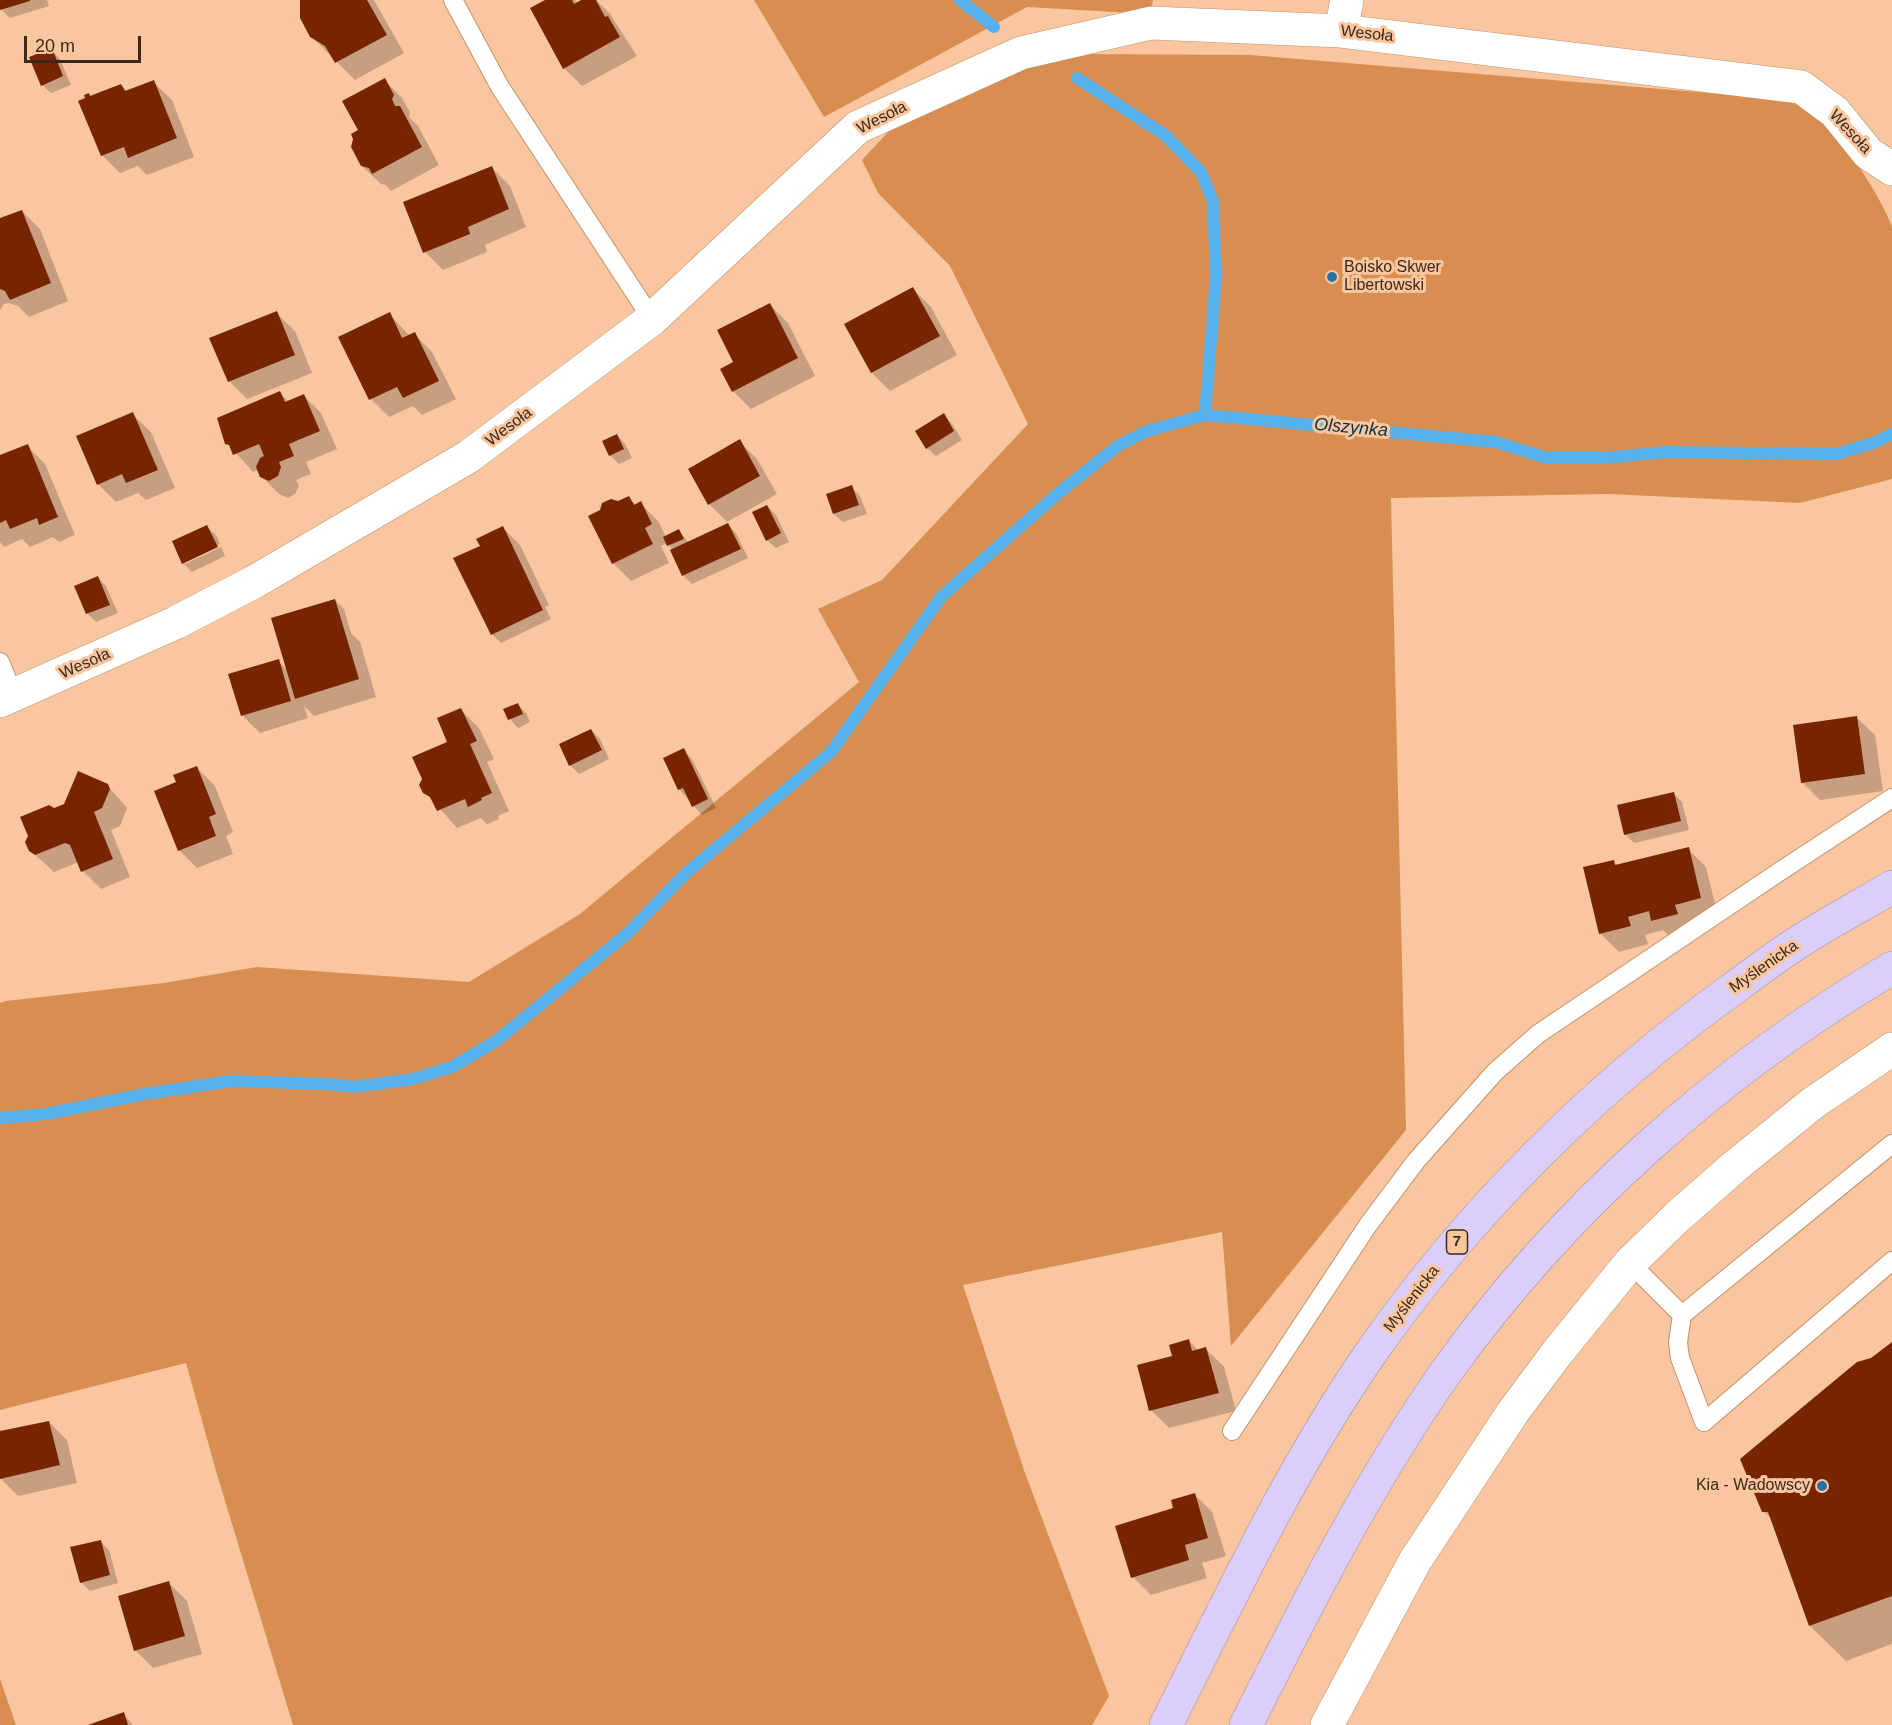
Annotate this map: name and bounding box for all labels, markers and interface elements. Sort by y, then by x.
street label: Wesoła [1340,22,1394,46]
scale bar [27,24,144,62]
text: 20 m [35,36,75,56]
street label: Wesoła [854,97,910,139]
street label: Wesoła [1825,106,1875,158]
place label: Boisko Skwer Libertowski [1344,258,1441,296]
marker: Boisko Skwer Libertowski [1325,270,1339,284]
street label: Wesoła [482,403,536,451]
water label: Olszynka [1313,414,1389,442]
street label: Wesoła [57,644,113,684]
street label: Myślenicka [1726,936,1802,998]
road number: 7 [1446,1230,1468,1254]
street label: Myślenicka [1380,1262,1444,1336]
place label: Kia - Wadowscy [1696,1476,1810,1496]
marker: Kia - Wadowscy [1815,1479,1829,1493]

